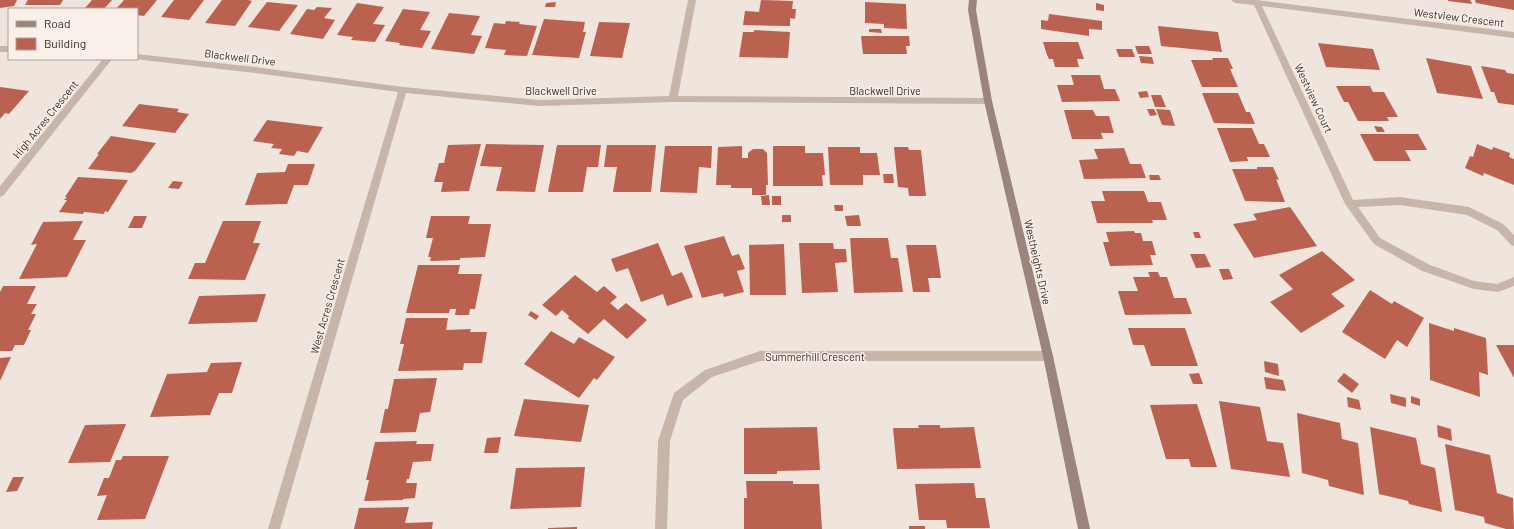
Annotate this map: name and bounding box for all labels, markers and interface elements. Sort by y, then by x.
street label: Westview Crescent [1413,5,1505,29]
legend [8,8,138,60]
text: Road [44,16,71,30]
text: Building [44,36,86,50]
street label: Blackwell Drive [204,46,276,68]
street label: Westview Court [1292,61,1336,135]
street label: High Acres Crescent [10,77,80,161]
street label: Blackwell Drive [525,84,597,97]
street label: Blackwell Drive [849,84,921,97]
street label: Westheights Drive [1022,218,1054,306]
street label: West Acres Crescent [307,257,347,355]
street label: Summerhill Crescent [765,350,865,363]

